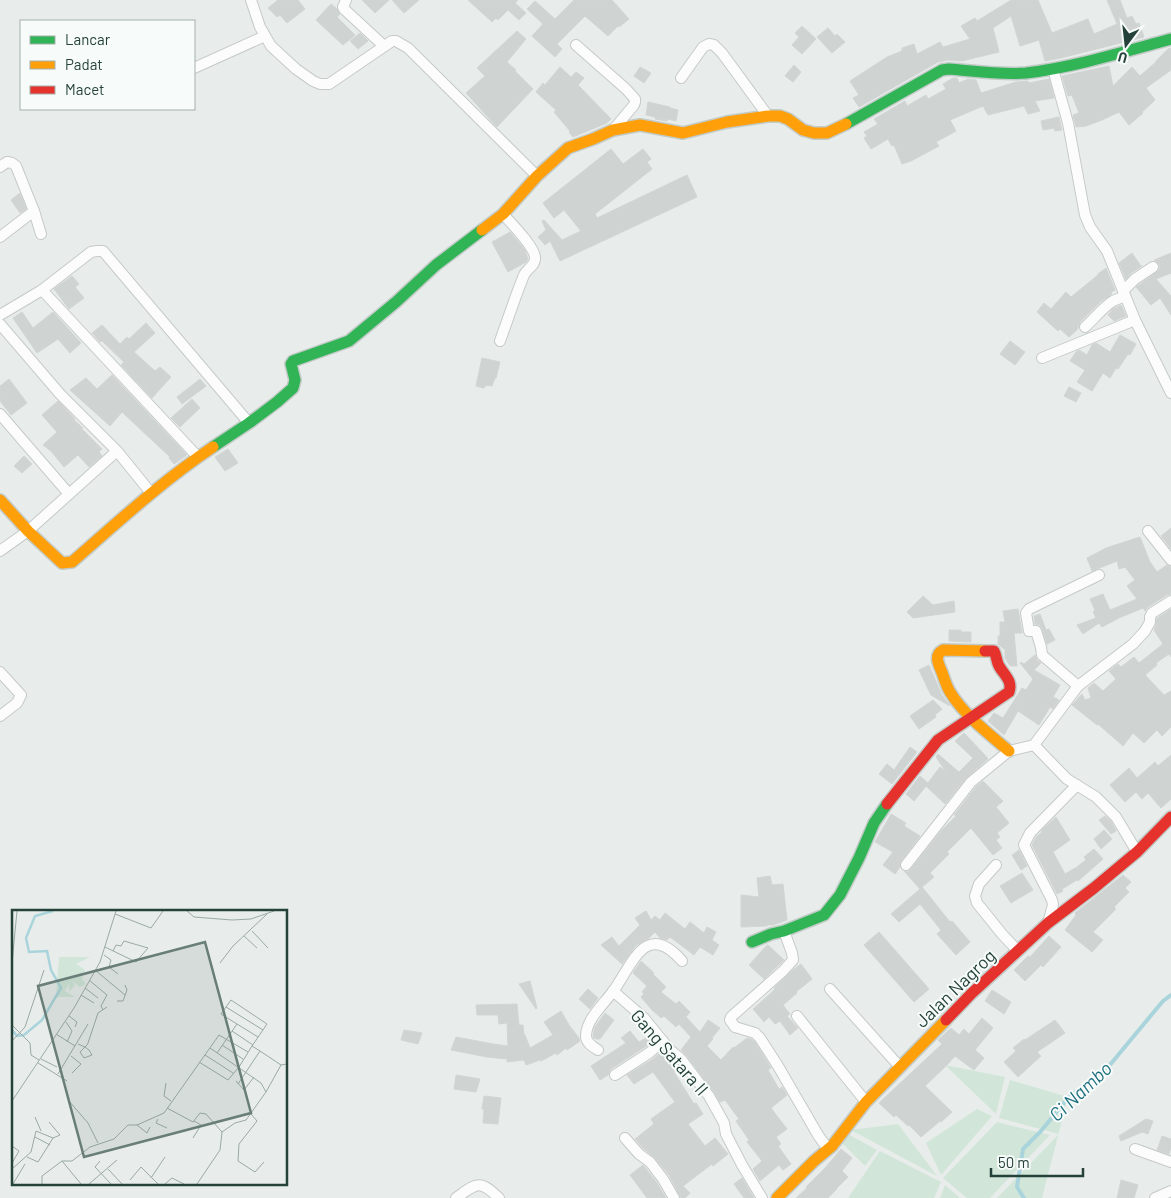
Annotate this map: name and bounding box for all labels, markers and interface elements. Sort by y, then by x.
legend [20,20,195,110]
north arrow [1101,20,1151,70]
text: Lancar [65,30,111,48]
text: U [1116,49,1129,67]
text: Padat [65,55,103,73]
text: Macet [65,80,105,98]
inset map [12,910,288,1186]
street label: Jalan Nagrog [910,944,1000,1032]
street label: Gang Satara II [627,1004,713,1100]
water label: Ci Nambo [1044,1056,1116,1126]
scale bar [991,1146,1084,1178]
text: 50 m [998,1153,1030,1171]

